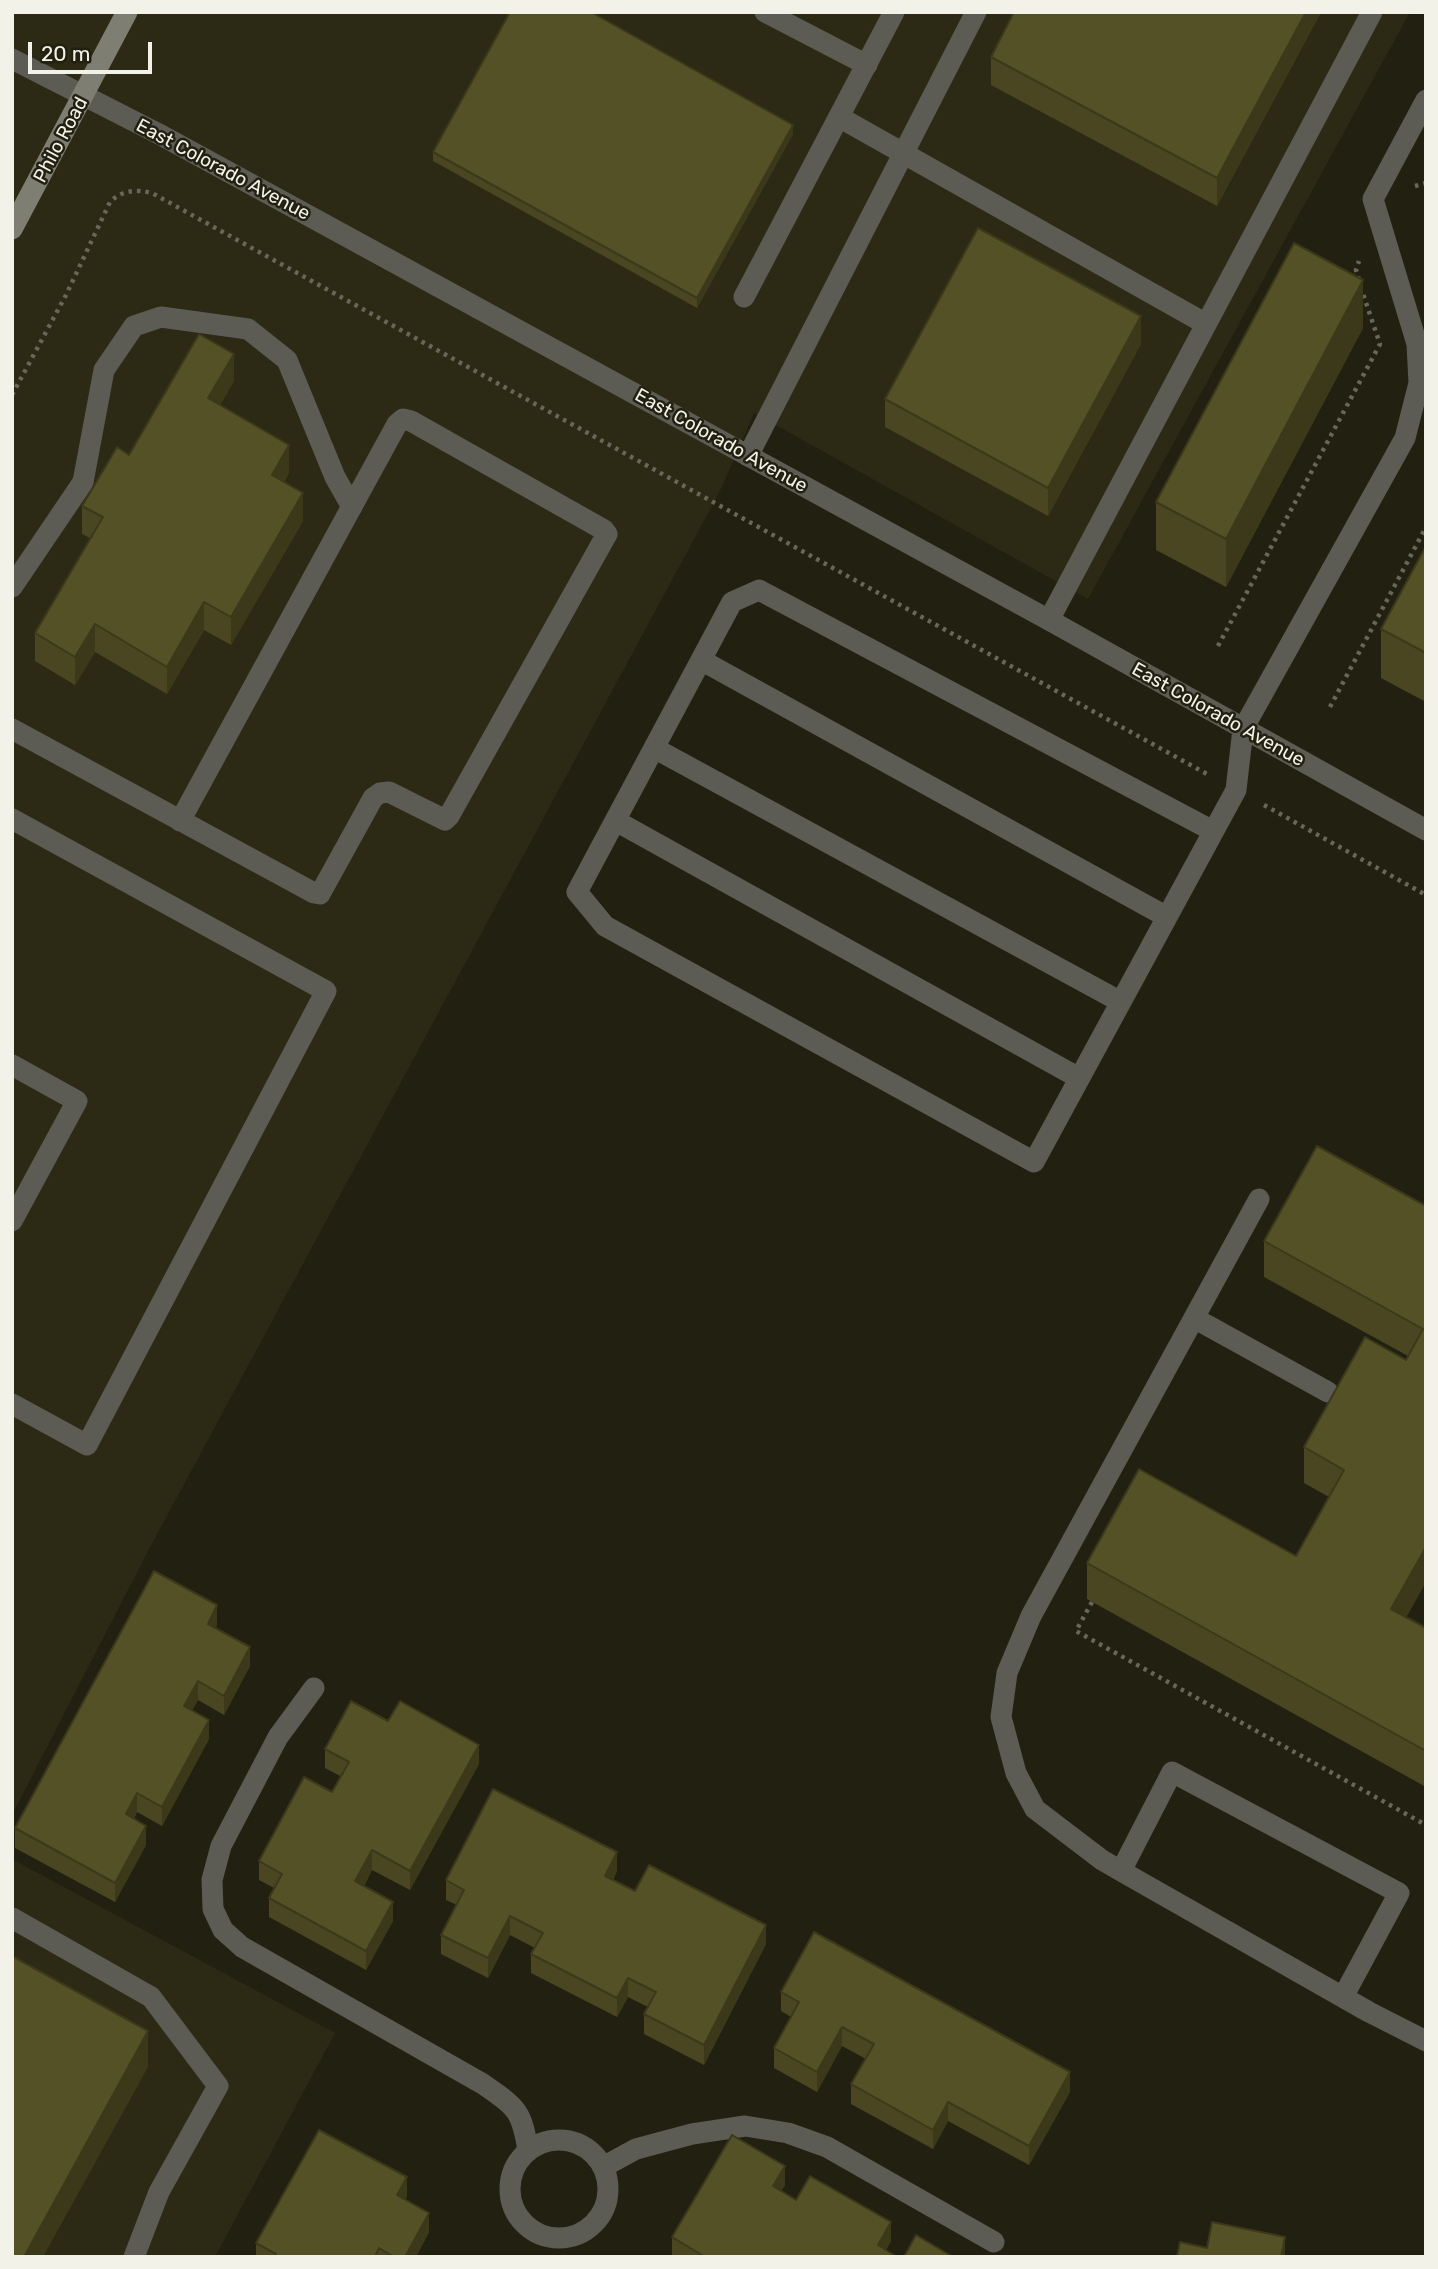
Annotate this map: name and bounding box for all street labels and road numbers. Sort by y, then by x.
street label: Philo Road [29,93,93,187]
street label: East Colorado Avenue [132,114,314,226]
street label: East Colorado Avenue [631,384,811,498]
street label: East Colorado Avenue [1128,658,1308,772]

